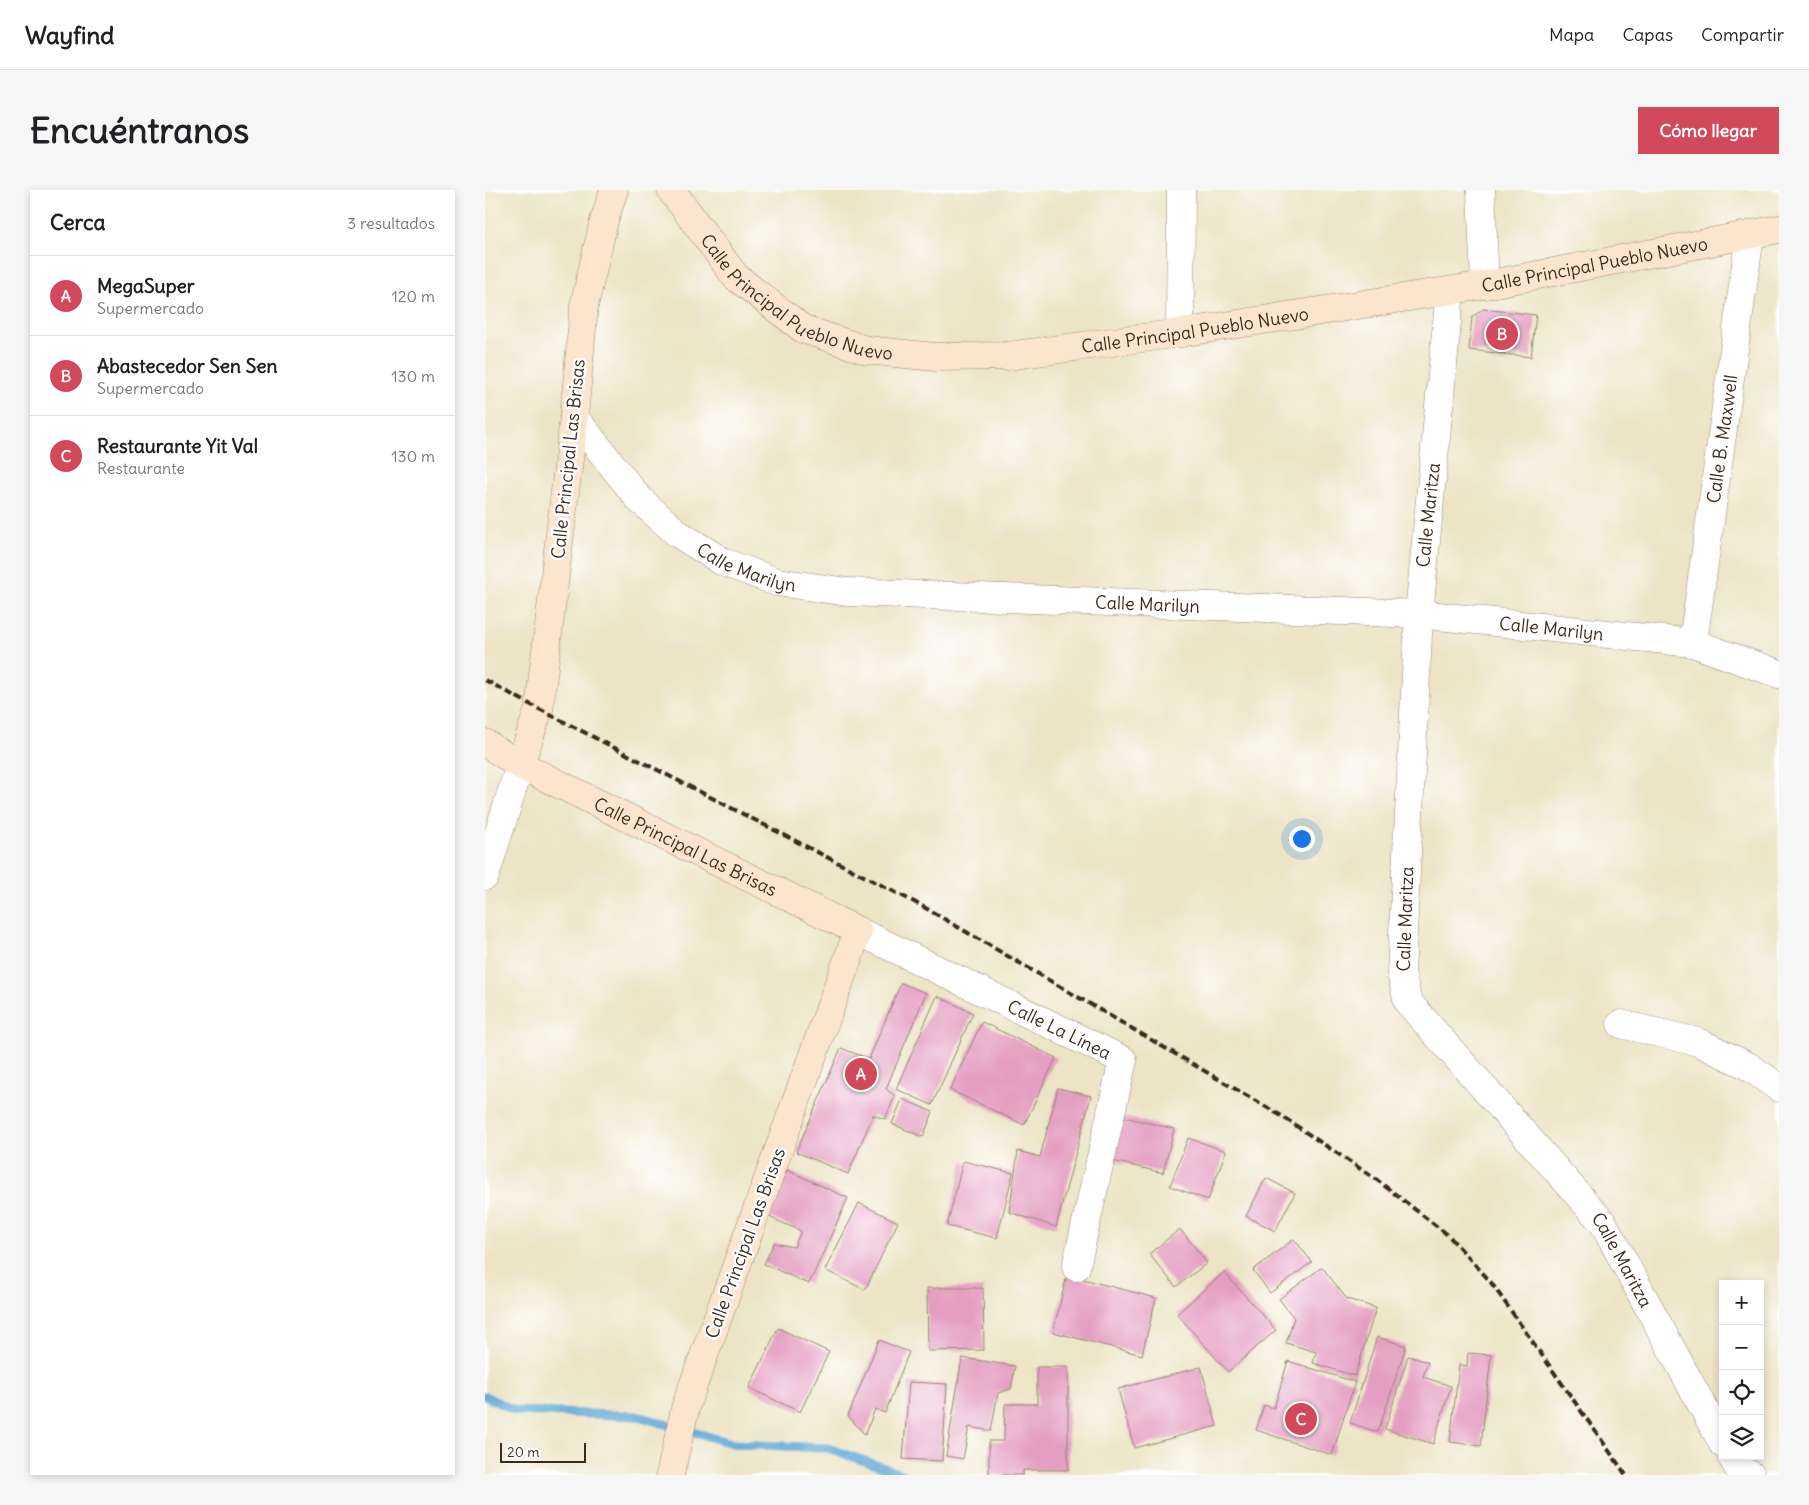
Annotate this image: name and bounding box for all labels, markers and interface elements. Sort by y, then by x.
text: Wayfind [25,20,114,50]
text: Mapa [1549,23,1594,46]
text: Capas [1622,23,1673,46]
text: Compartir [1701,23,1784,46]
button: Cómo llegar [1638,107,1779,154]
text: Encuéntranos [30,108,249,152]
text: Cerca [50,209,105,236]
text: 3 resultados [347,213,435,233]
street label: Calle Principal Pueblo Nuevo [696,229,894,364]
street label: Calle Principal Pueblo Nuevo [1480,231,1709,297]
text: MegaSuper [97,274,194,298]
text: A [61,286,71,306]
text: 120 m [392,286,435,306]
text: Supermercado [97,298,204,318]
street label: Calle Principal Pueblo Nuevo [1080,301,1310,358]
pin: B [1486,315,1518,353]
text: Abastecedor Sen Sen [97,354,277,378]
street label: Calle Principal Las Brisas [546,358,590,560]
text: B [61,366,71,386]
text: 130 m [391,366,435,386]
street label: Calle B. Maxwell [1701,373,1742,505]
text: Supermercado [97,378,204,398]
text: Restaurante Yit Val [97,434,258,458]
text: C [61,446,71,466]
text: 130 m [391,446,435,466]
text: Restaurante [97,458,185,478]
street label: Calle Maritza [1411,462,1445,568]
street label: Calle Marilyn [693,537,797,596]
street label: Calle Marilyn [1095,590,1200,617]
street label: Calle Marilyn [1498,611,1605,645]
street label: Calle Principal Las Brisas [590,792,781,901]
your location [1289,826,1315,852]
street label: Calle Maritza [1392,866,1418,972]
street label: Calle La Línea [1004,994,1115,1064]
pin: A [845,1055,877,1093]
street label: Calle Principal Las Brisas [700,1145,790,1341]
street label: Calle Maritza [1587,1207,1658,1311]
map controls [1719,1280,1764,1460]
button: + [1719,1280,1764,1325]
button: − [1719,1325,1764,1370]
button: locate [1719,1370,1764,1415]
pin: C [1285,1400,1317,1438]
button: layers [1719,1415,1764,1460]
scale bar [500,1440,586,1463]
text: 20 m [507,1443,540,1461]

